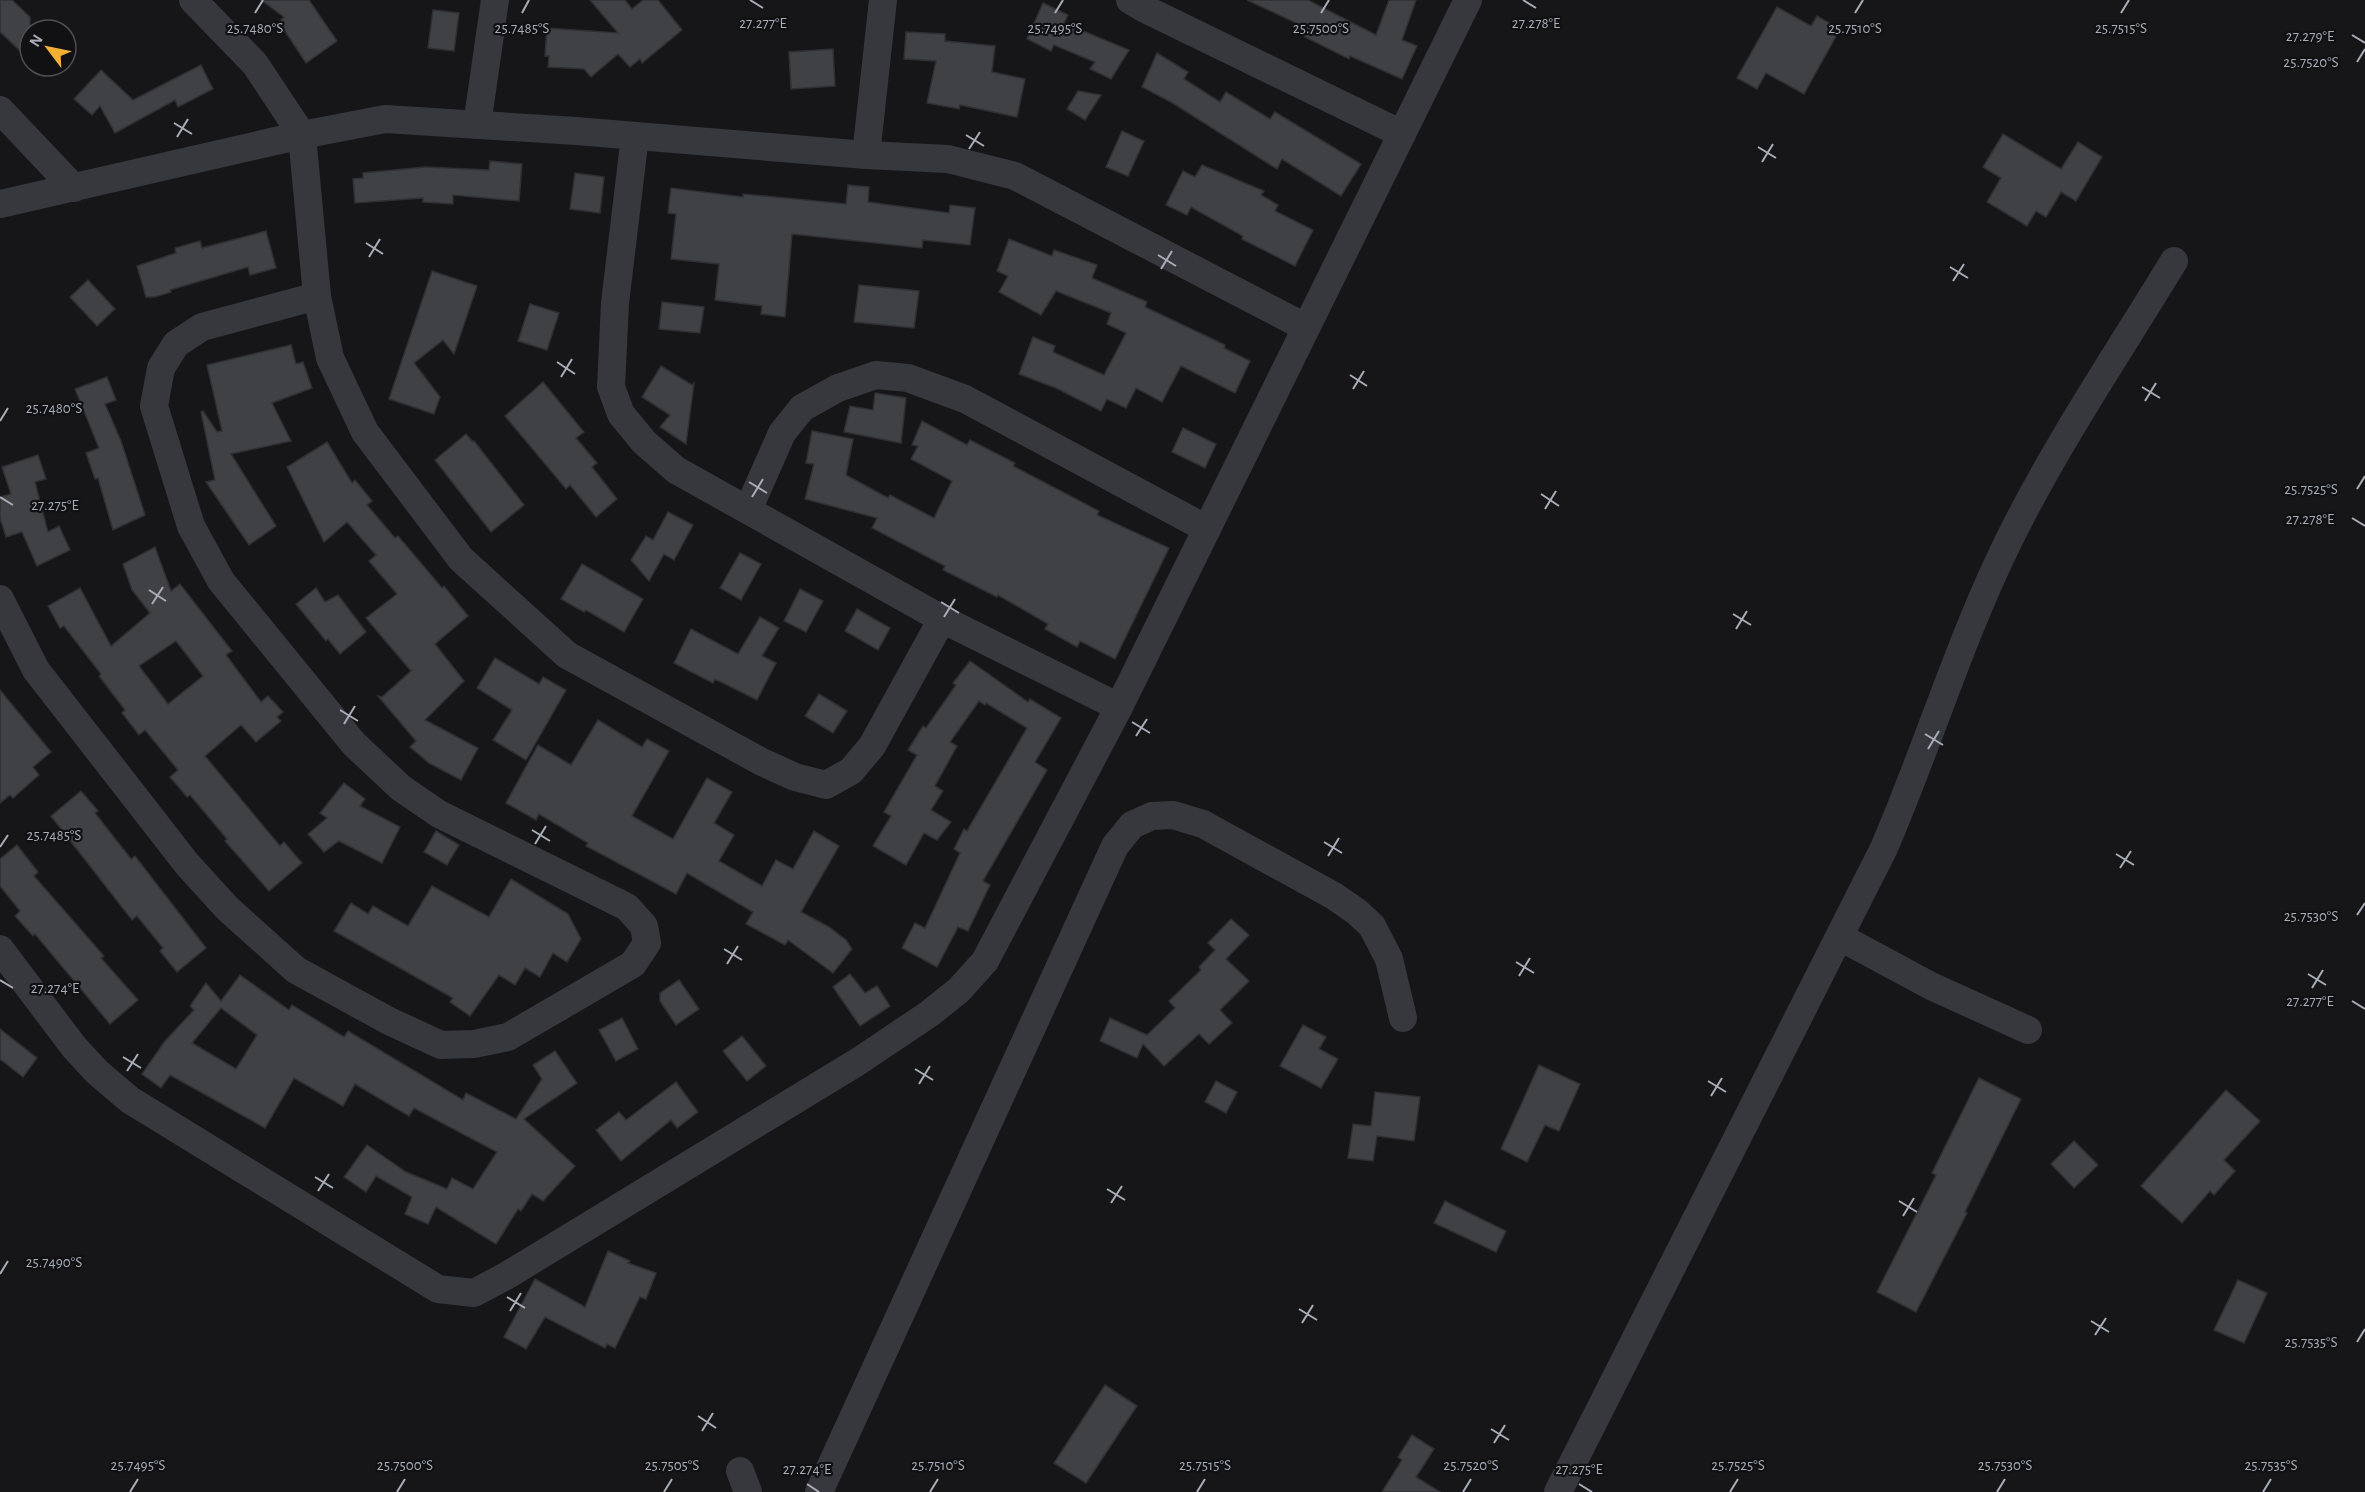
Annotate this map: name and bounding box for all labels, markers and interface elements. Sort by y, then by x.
text: 27.277°E [739,16,787,31]
text: 27.278°E [1512,16,1560,31]
north arrow [18,18,78,78]
text: 25.7480°S [227,21,283,36]
text: 25.7485°S [495,21,549,36]
text: 25.7495°S [1028,21,1082,36]
text: 25.7500°S [1293,21,1349,36]
text: 25.7510°S [1828,21,1882,36]
text: 25.7515°S [2095,21,2147,36]
text: 27.279°E [2286,29,2334,44]
text: N [26,32,46,50]
text: 25.7520°S [2283,55,2339,70]
text: 25.7480°S [26,401,82,416]
text: 25.7525°S [2284,482,2338,497]
text: 27.275°E [31,498,79,513]
text: 27.278°E [2286,512,2334,527]
text: 25.7485°S [27,828,81,843]
text: 25.7530°S [2284,909,2338,924]
text: 27.274°E [31,981,79,996]
text: 27.277°E [2286,994,2334,1009]
text: 25.7490°S [26,1255,82,1270]
text: 25.7535°S [2285,1335,2337,1350]
text: 25.7495°S [111,1458,165,1473]
text: 25.7500°S [377,1458,433,1473]
text: 25.7505°S [645,1458,699,1473]
text: 25.7510°S [911,1458,965,1473]
text: 25.7515°S [1179,1458,1231,1473]
text: 25.7520°S [1443,1458,1499,1473]
text: 25.7525°S [1711,1458,1765,1473]
text: 25.7530°S [1978,1458,2032,1473]
text: 25.7535°S [2245,1458,2297,1473]
text: 27.274°E [783,1462,831,1477]
text: 27.275°E [1555,1462,1603,1477]

